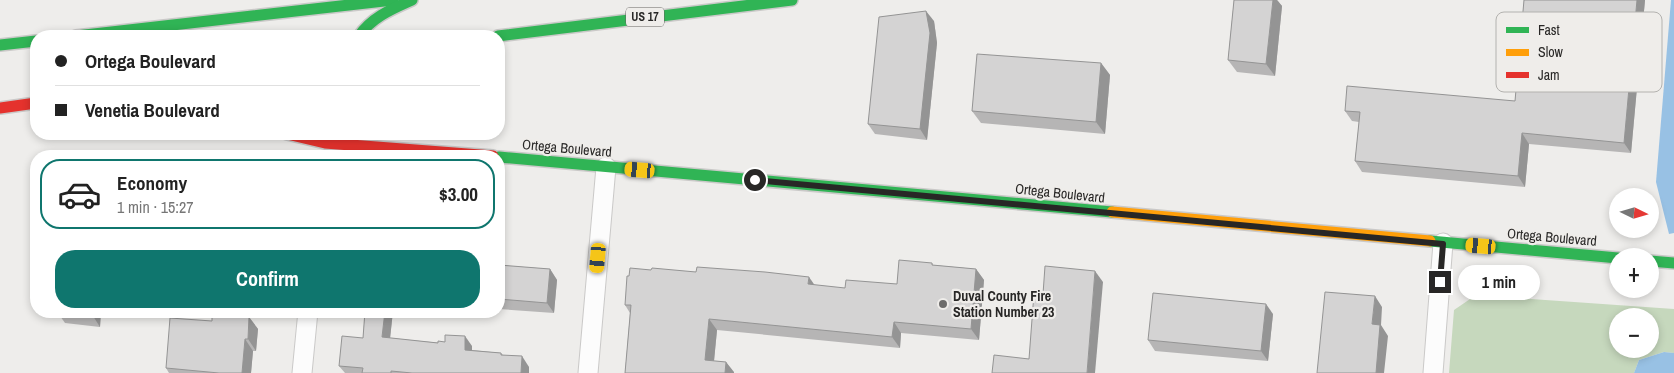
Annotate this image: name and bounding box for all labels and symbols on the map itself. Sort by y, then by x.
road number: US 17 [626,8,664,26]
legend [1496,12,1662,92]
text: Fast [1538,21,1560,39]
text: Slow [1538,43,1564,61]
text: Jam [1538,66,1560,84]
street label: Ortega Boulevard [521,135,613,161]
car [624,161,655,179]
route start [744,169,766,191]
street label: Ortega Boulevard [1014,179,1106,207]
north arrow [1609,188,1659,238]
street label: Ortega Boulevard [1506,224,1598,250]
car [1465,237,1496,255]
car [589,242,606,274]
callout: 1 min [1458,264,1540,300]
route end [1429,271,1451,293]
place label: Duval County Fire Station Number 23 [953,287,1054,321]
marker: Duval County Fire Station Number 23 [937,298,949,310]

